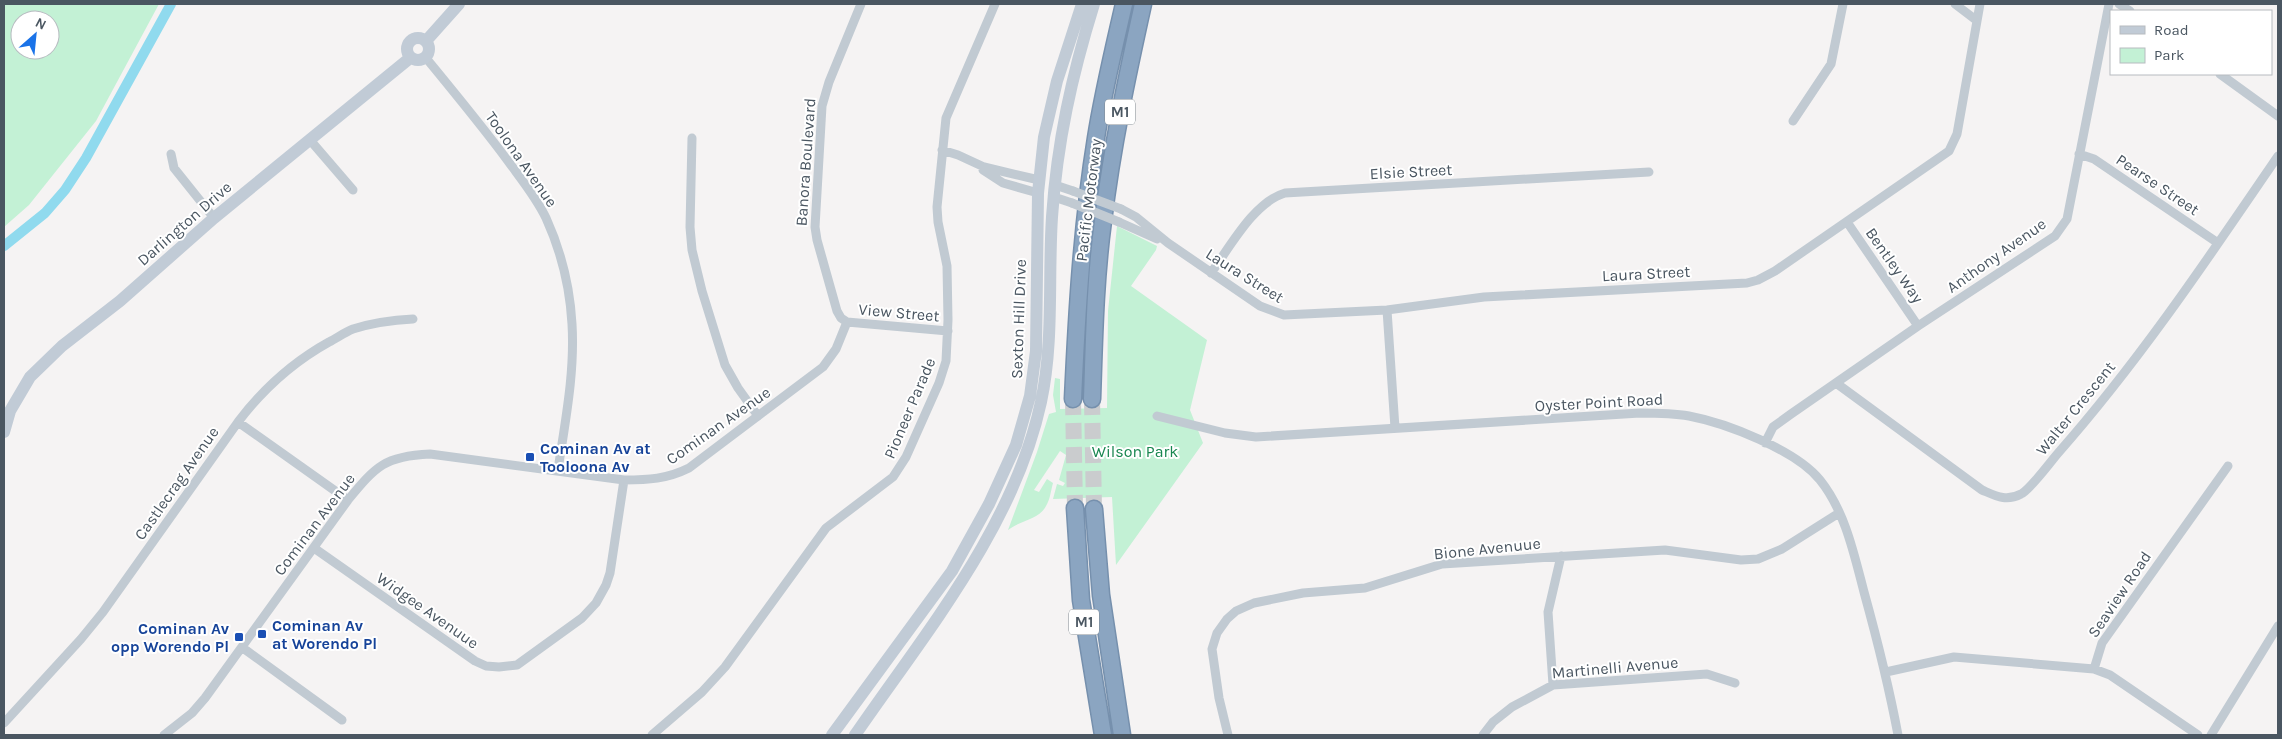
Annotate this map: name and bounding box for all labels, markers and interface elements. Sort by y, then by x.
north arrow [10,10,60,60]
legend [2110,10,2272,75]
text: N [32,14,49,34]
text: Road [2154,21,2189,39]
text: Park [2154,46,2184,64]
street label: Banora Boulevard [792,97,819,227]
road number: M1 [1105,100,1135,124]
street label: Toolona Avenue [482,108,562,211]
street label: Pacific Motorway [1072,137,1106,263]
street label: Pearse Street [2113,150,2203,219]
street label: Elsie Street [1369,160,1453,183]
street label: Darlington Drive [133,177,235,269]
street label: Anthony Avenue [1943,214,2050,297]
street label: Bentley Way [1862,224,1928,307]
street label: Laura Street [1202,244,1287,307]
street label: Sexton Hill Drive [1007,259,1030,379]
street label: Laura Street [1601,262,1691,285]
street label: View Street [858,299,940,326]
street label: Pioneer Parade [880,355,939,462]
street label: Walter Crescent [2032,358,2119,459]
street label: Cominan Avenue [663,382,774,468]
street label: Oyster Point Road [1534,390,1664,415]
street label: Castlecrag Avenue [130,423,223,544]
place label: Cominan Av at Tooloona Av [540,439,651,476]
park label: Wilson Park [1092,442,1178,461]
marker: Cominan Av at Tooloona Av [524,451,536,463]
street label: Cominan Avenue [270,470,359,579]
street label: Bione Avenuue [1433,533,1541,564]
street label: Seaview Road [2084,548,2155,641]
street label: Widgee Avenuue [373,568,482,653]
road number: M1 [1069,610,1099,634]
place label: Cominan Av at Worendo Pl [272,616,377,653]
place label: Cominan Av opp Worendo Pl [111,619,230,656]
marker: Cominan Av at Worendo Pl [256,628,268,640]
marker: Cominan Av opp Worendo Pl [233,631,245,643]
street label: Martinelli Avenue [1551,653,1679,682]

